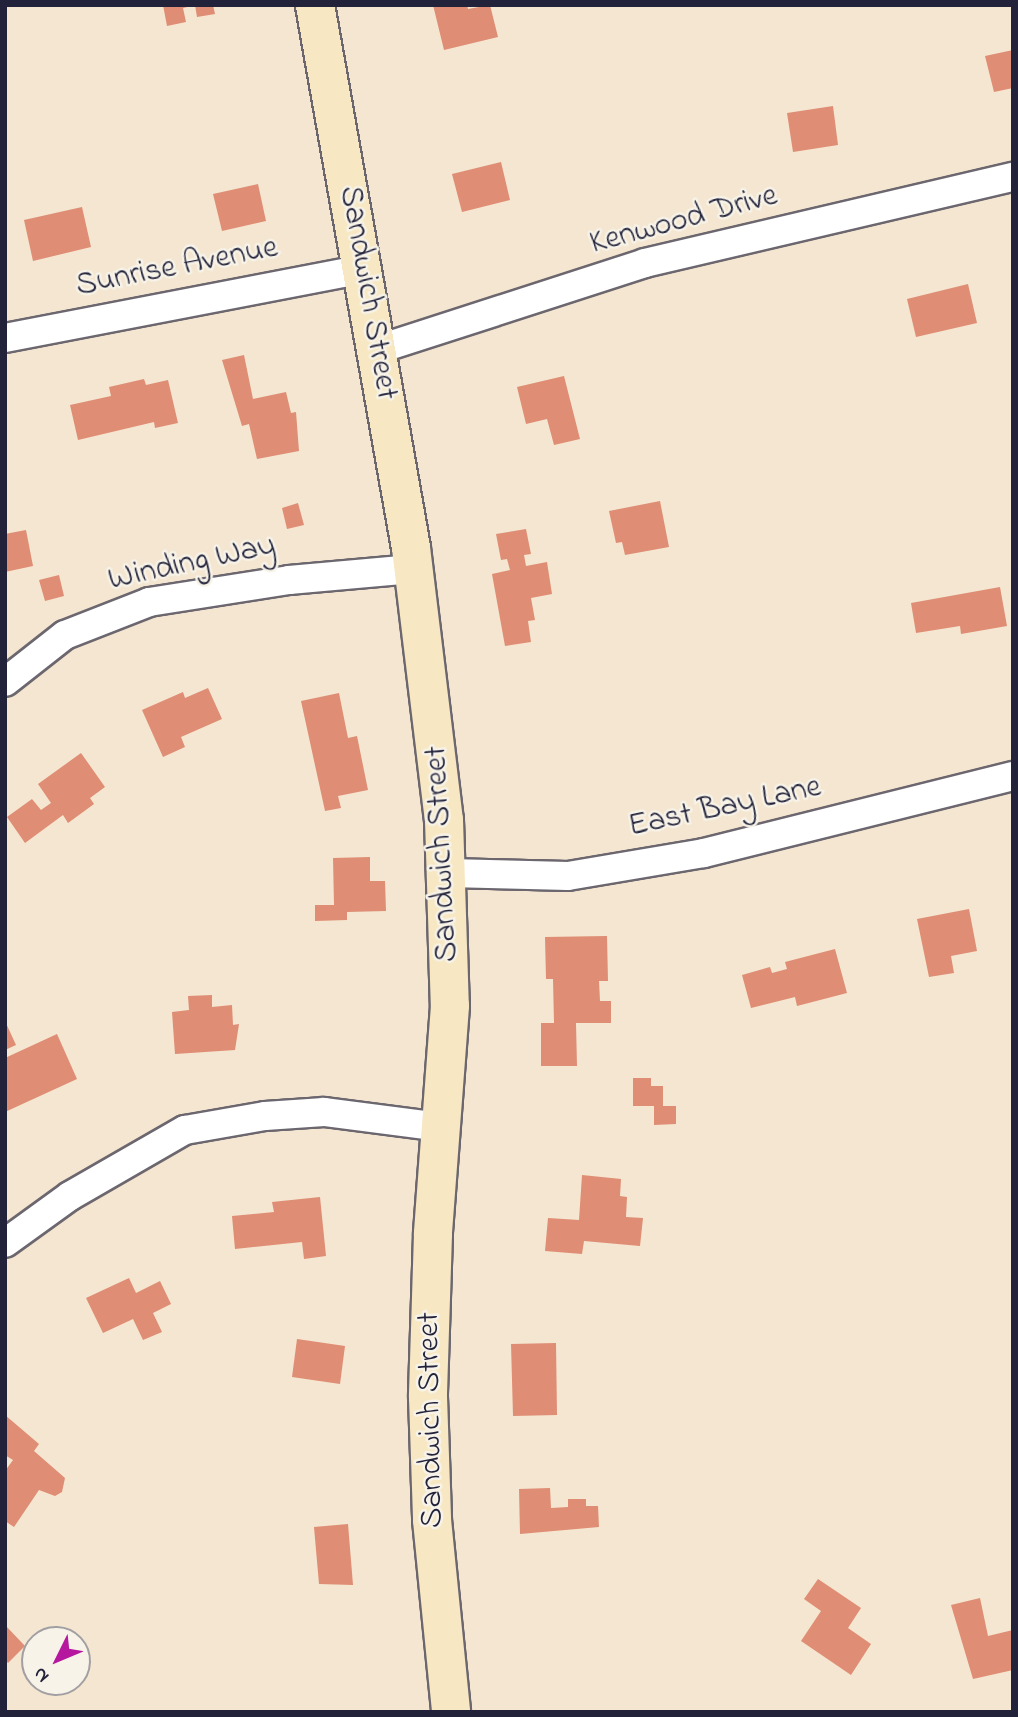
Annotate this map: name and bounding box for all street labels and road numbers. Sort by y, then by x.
street label: Kenwood Drive [586,178,782,264]
street label: Sandwich Street [329,183,405,403]
street label: Sunrise Avenue [73,230,281,306]
street label: Winding Way [105,528,279,600]
street label: Sandwich Street [418,745,468,963]
street label: East Bay Lane [625,769,825,847]
street label: Sandwich Street [411,1311,453,1529]

